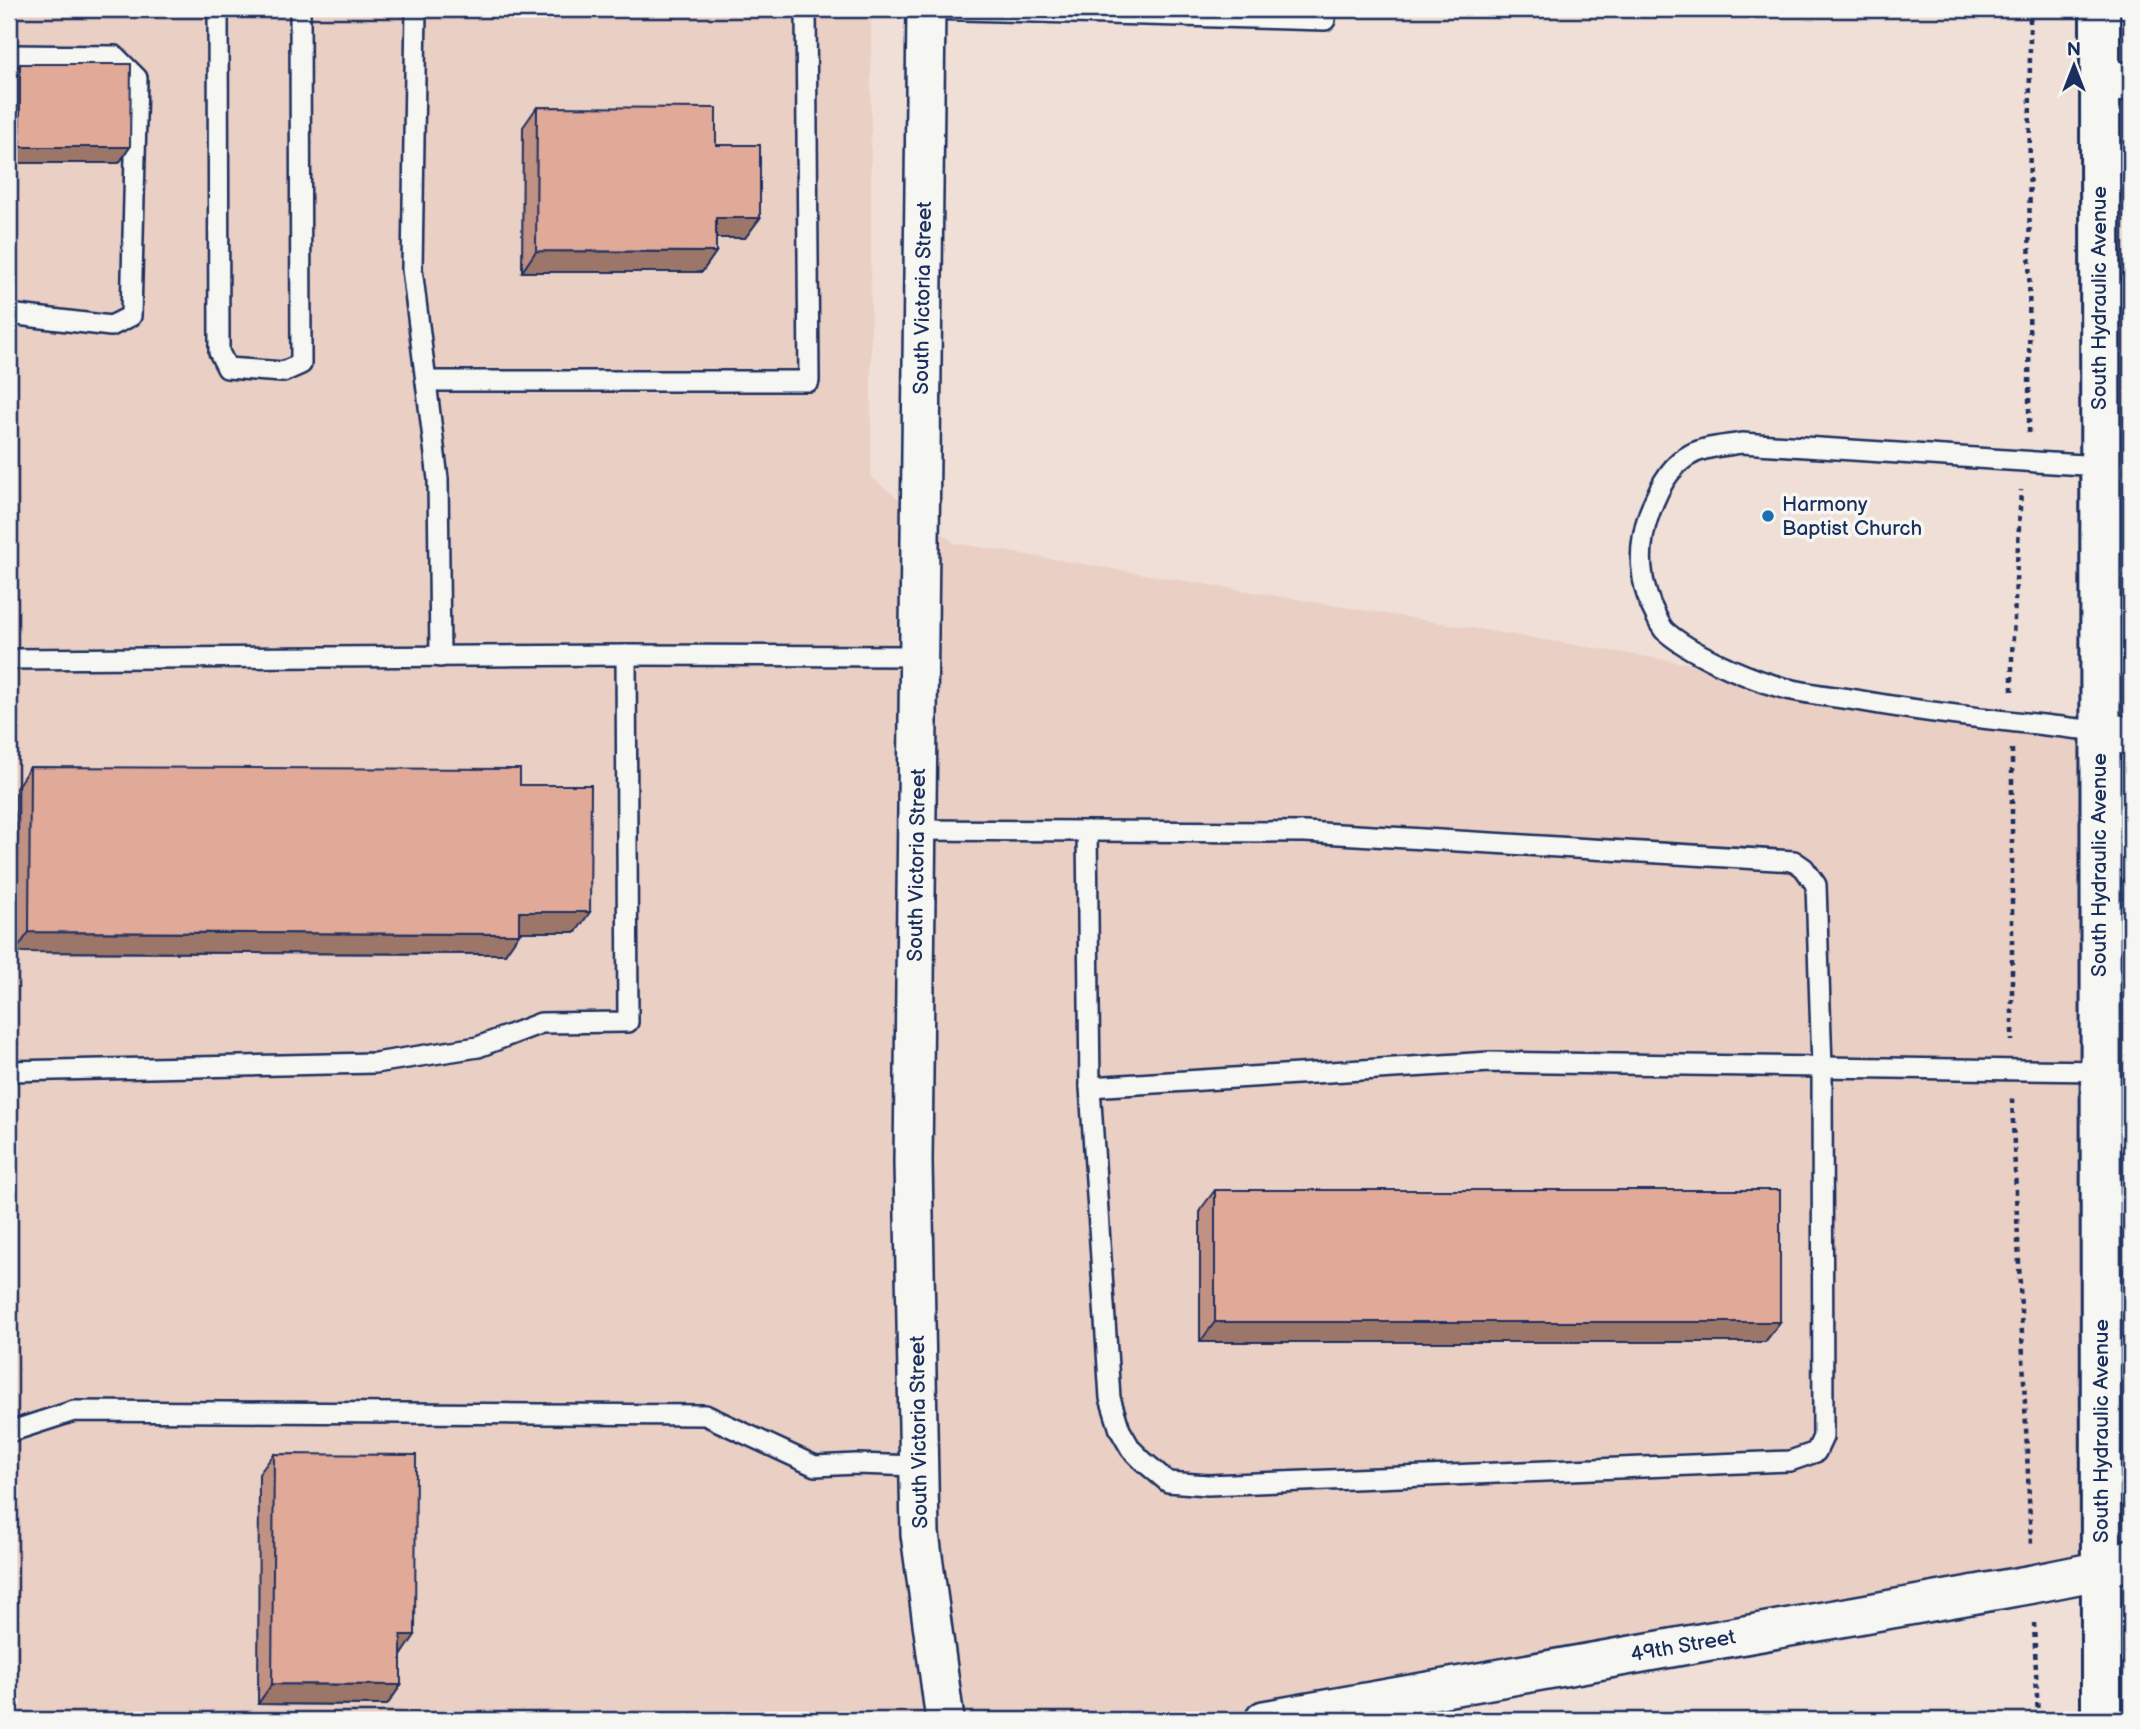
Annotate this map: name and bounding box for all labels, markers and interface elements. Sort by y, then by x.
north arrow [2038,32,2108,102]
text: N [2067,39,2081,62]
street label: South Hydraulic Avenue [2087,186,2112,410]
street label: South Victoria Street [909,201,937,395]
place label: Harmony Baptist Church [1782,492,1922,541]
marker: Harmony Baptist Church [1760,508,1776,524]
street label: South Hydraulic Avenue [2087,753,2112,977]
street label: South Victoria Street [903,768,931,962]
street label: South Hydraulic Avenue [2089,1319,2114,1543]
street label: South Victoria Street [905,1335,933,1529]
street label: 49th Street [1629,1624,1738,1668]

